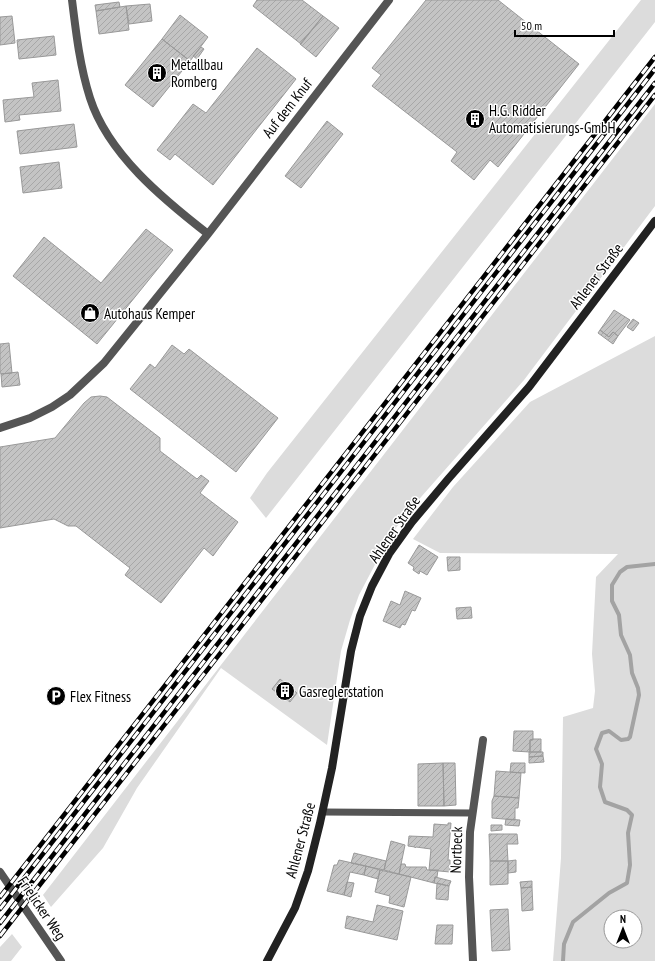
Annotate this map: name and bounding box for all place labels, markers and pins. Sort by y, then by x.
place label: Metallbau Romberg [171,55,223,91]
building icon: Metallbau Romberg [146,62,168,84]
place label: H.G. Ridder Automatisierungs-GmbH [489,101,616,137]
building icon: H.G. Ridder Automatisierungs-GmbH [464,108,486,130]
shop icon: Autohaus Kemper [79,302,101,324]
place label: Autohaus Kemper [104,304,196,323]
building icon: Gasreglerstation [274,680,296,702]
place label: Gasreglerstation [299,682,384,701]
parking icon: Flex Fitness [45,685,67,707]
place label: Flex Fitness [70,687,131,706]

